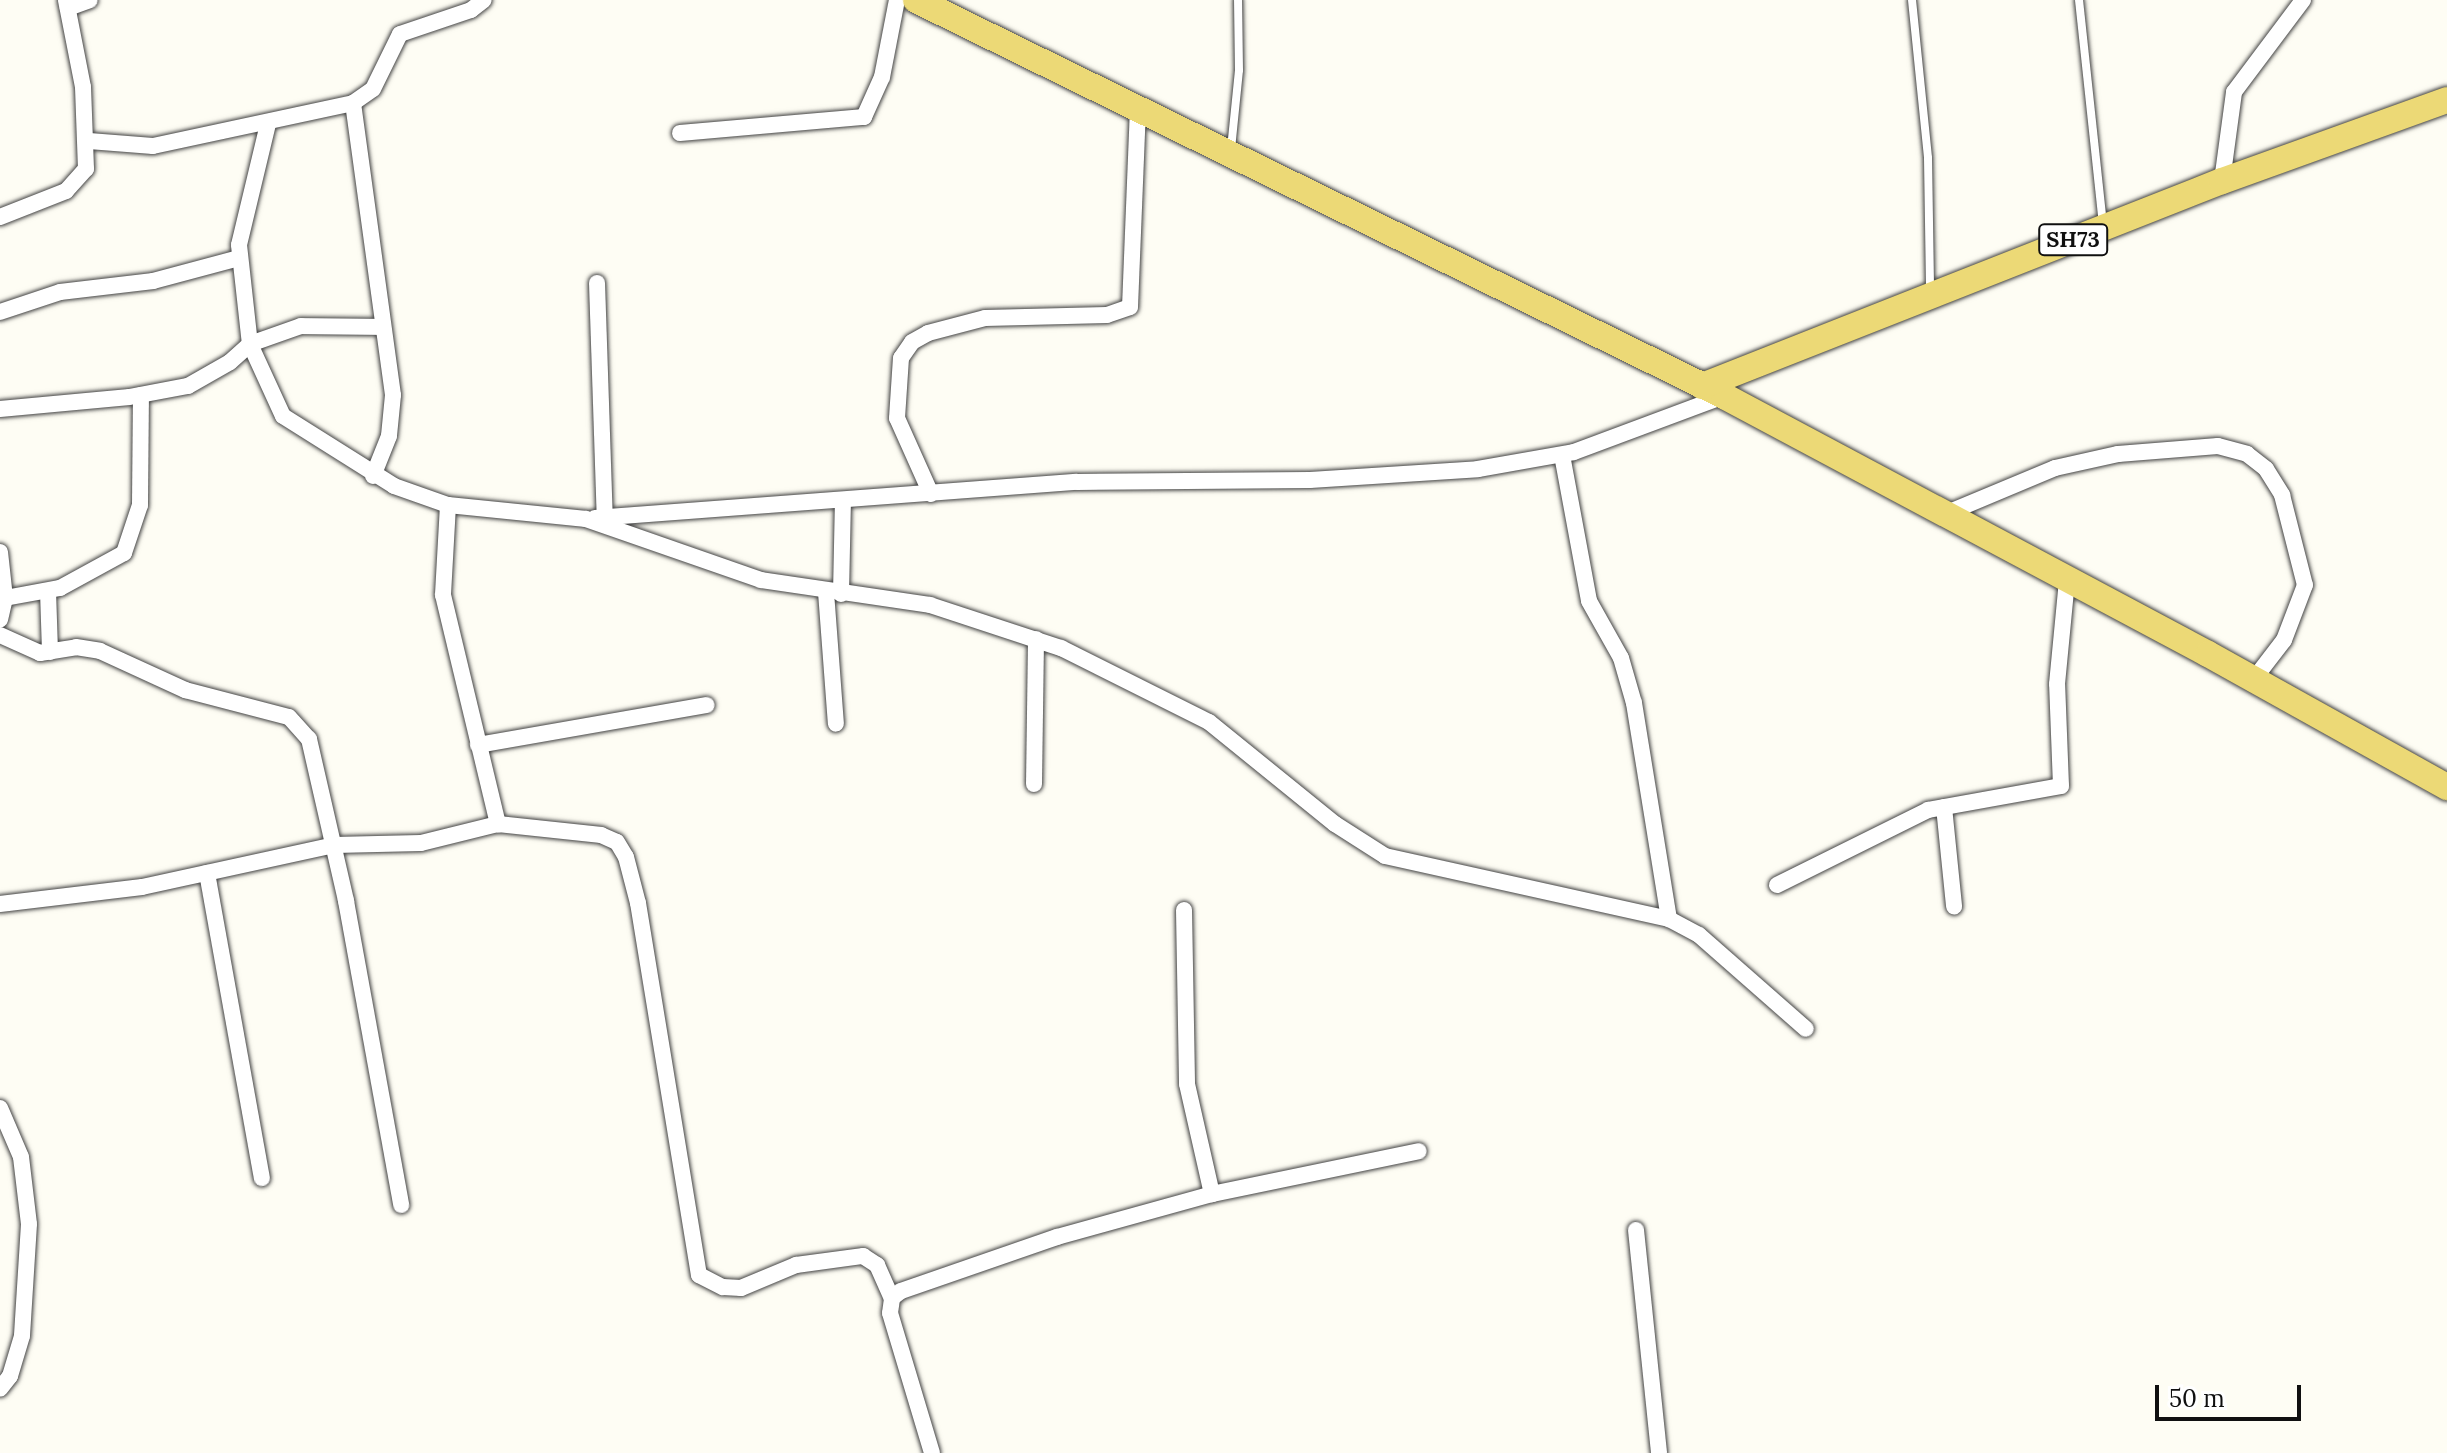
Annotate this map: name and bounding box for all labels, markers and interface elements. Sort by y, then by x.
road number: SH73 [2037,222,2109,258]
scale bar [2159,1369,2305,1419]
text: 50 m [2169,1383,2225,1414]

